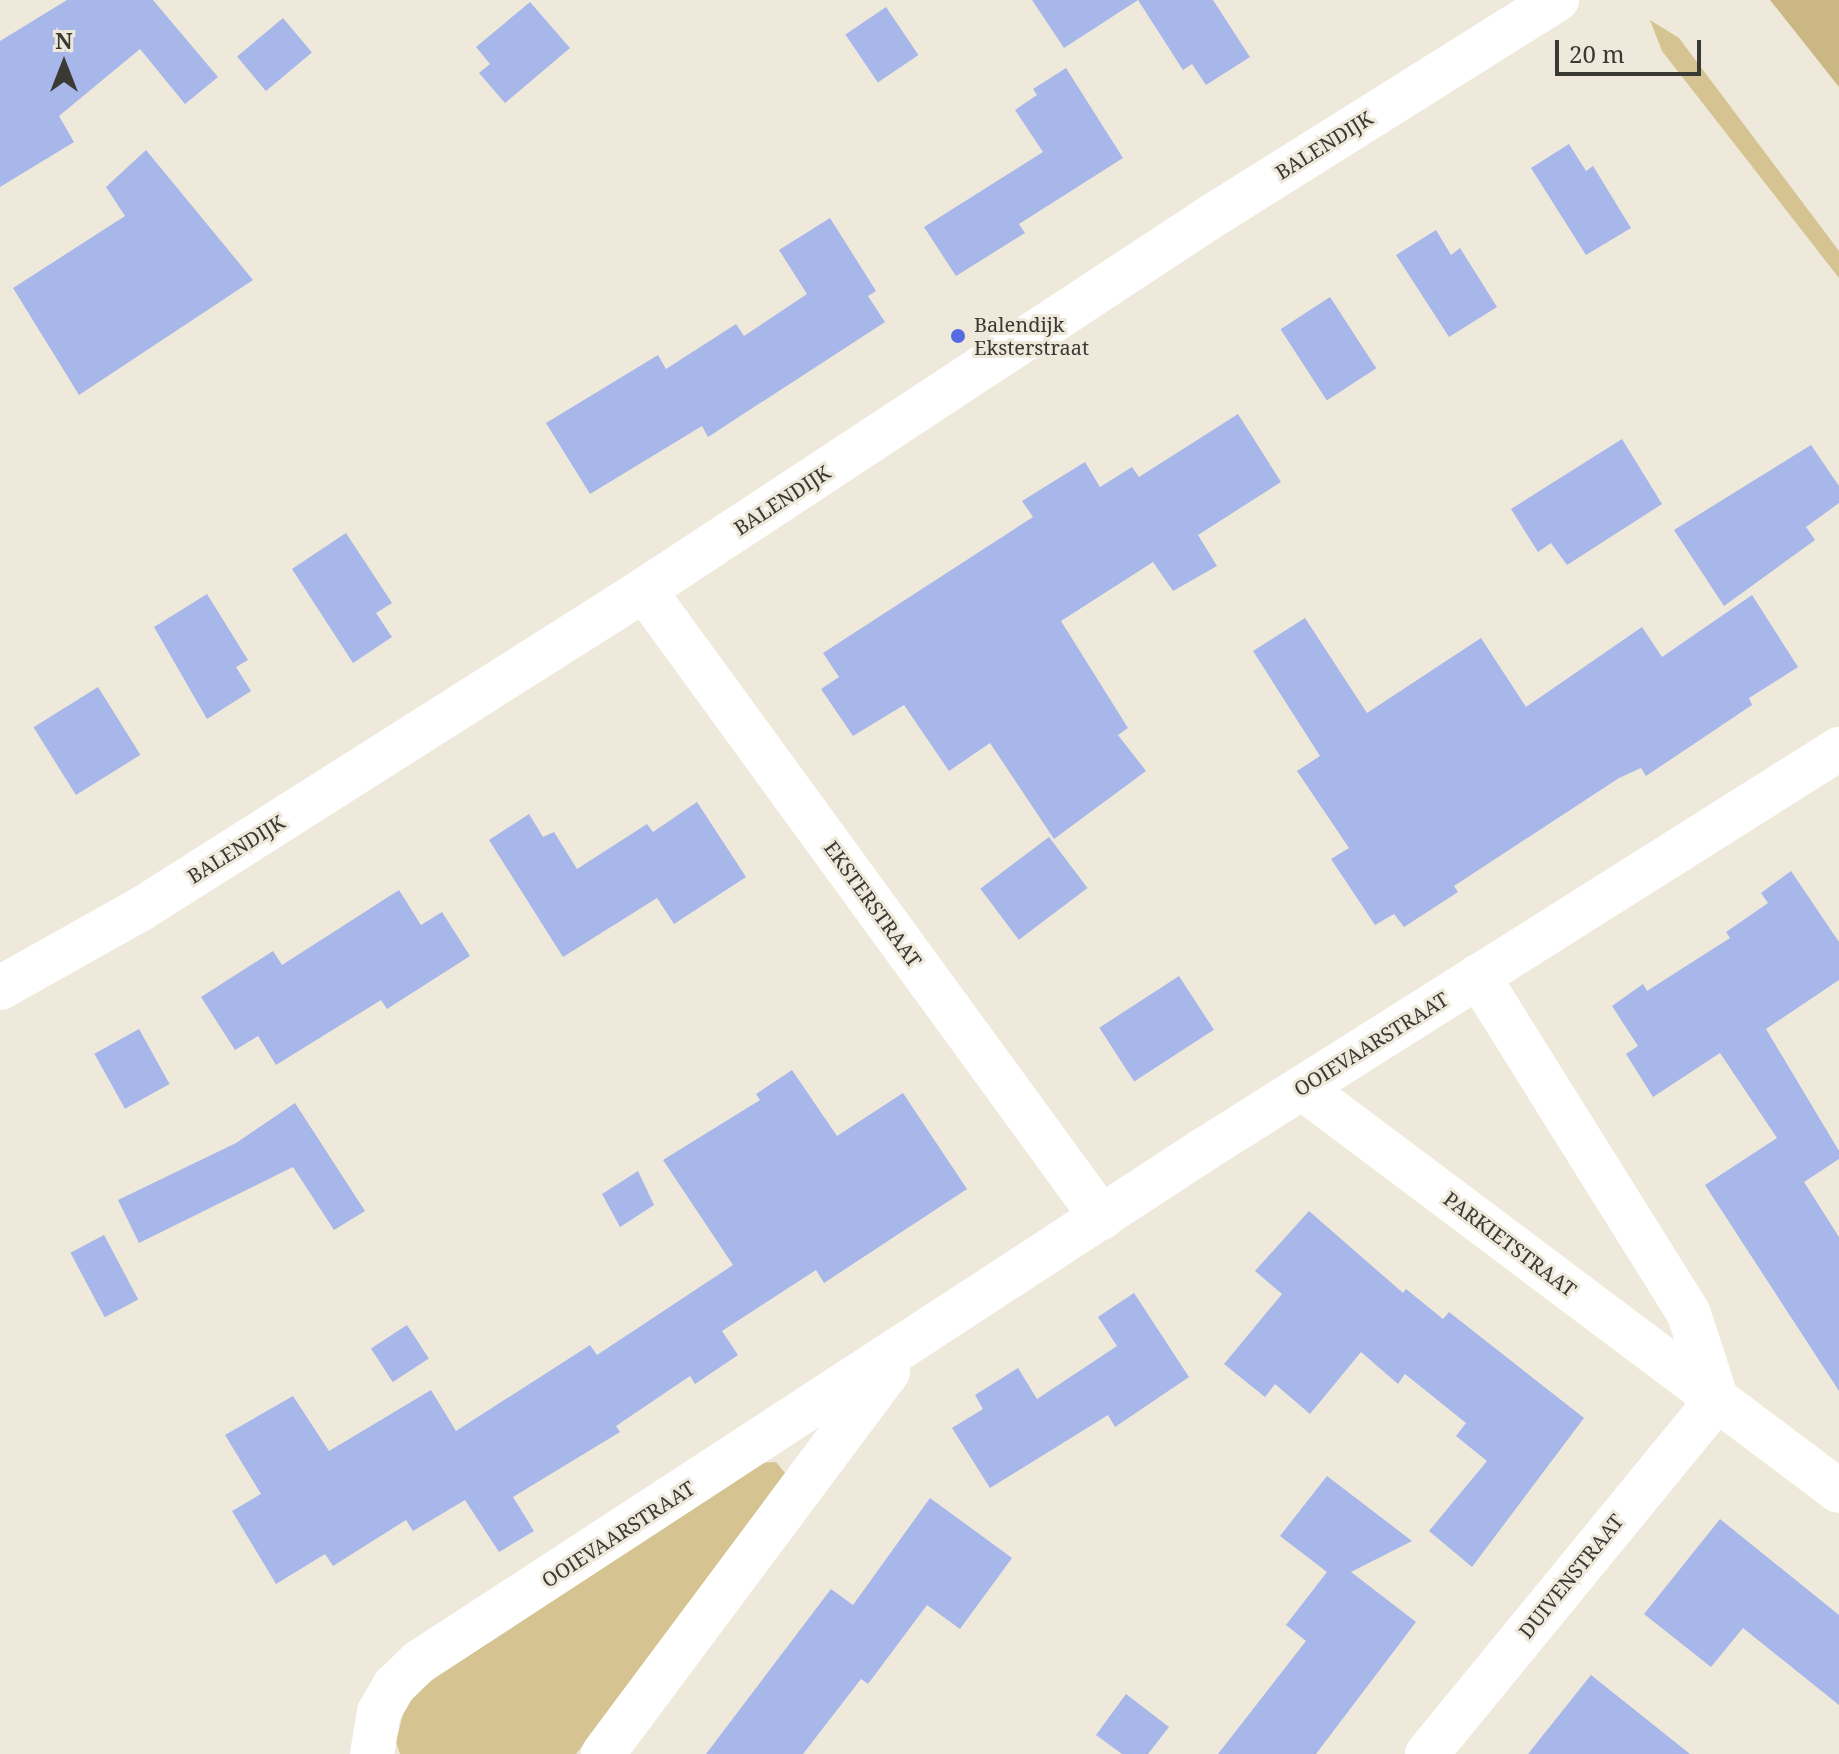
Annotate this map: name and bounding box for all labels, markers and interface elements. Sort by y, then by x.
north arrow [24,24,104,104]
scale bar [1559,24,1705,74]
text: N [55,25,73,55]
text: 20 m [1569,37,1625,70]
street label: BALENDIJK [1271,106,1377,184]
place label: Balendijk Eksterstraat [974,312,1089,359]
marker: Balendijk Eksterstraat [949,327,967,345]
street label: BALENDIJK [729,460,835,540]
street label: BALENDIJK [183,810,289,888]
street label: EKSTERSTRAAT [819,836,927,972]
street label: OOIEVAARSTRAAT [1289,987,1453,1101]
street label: PARKIETSTRAAT [1439,1186,1581,1302]
street label: OOIEVAARSTRAAT [537,1476,699,1592]
street label: DUIVENSTRAAT [1514,1509,1628,1643]

